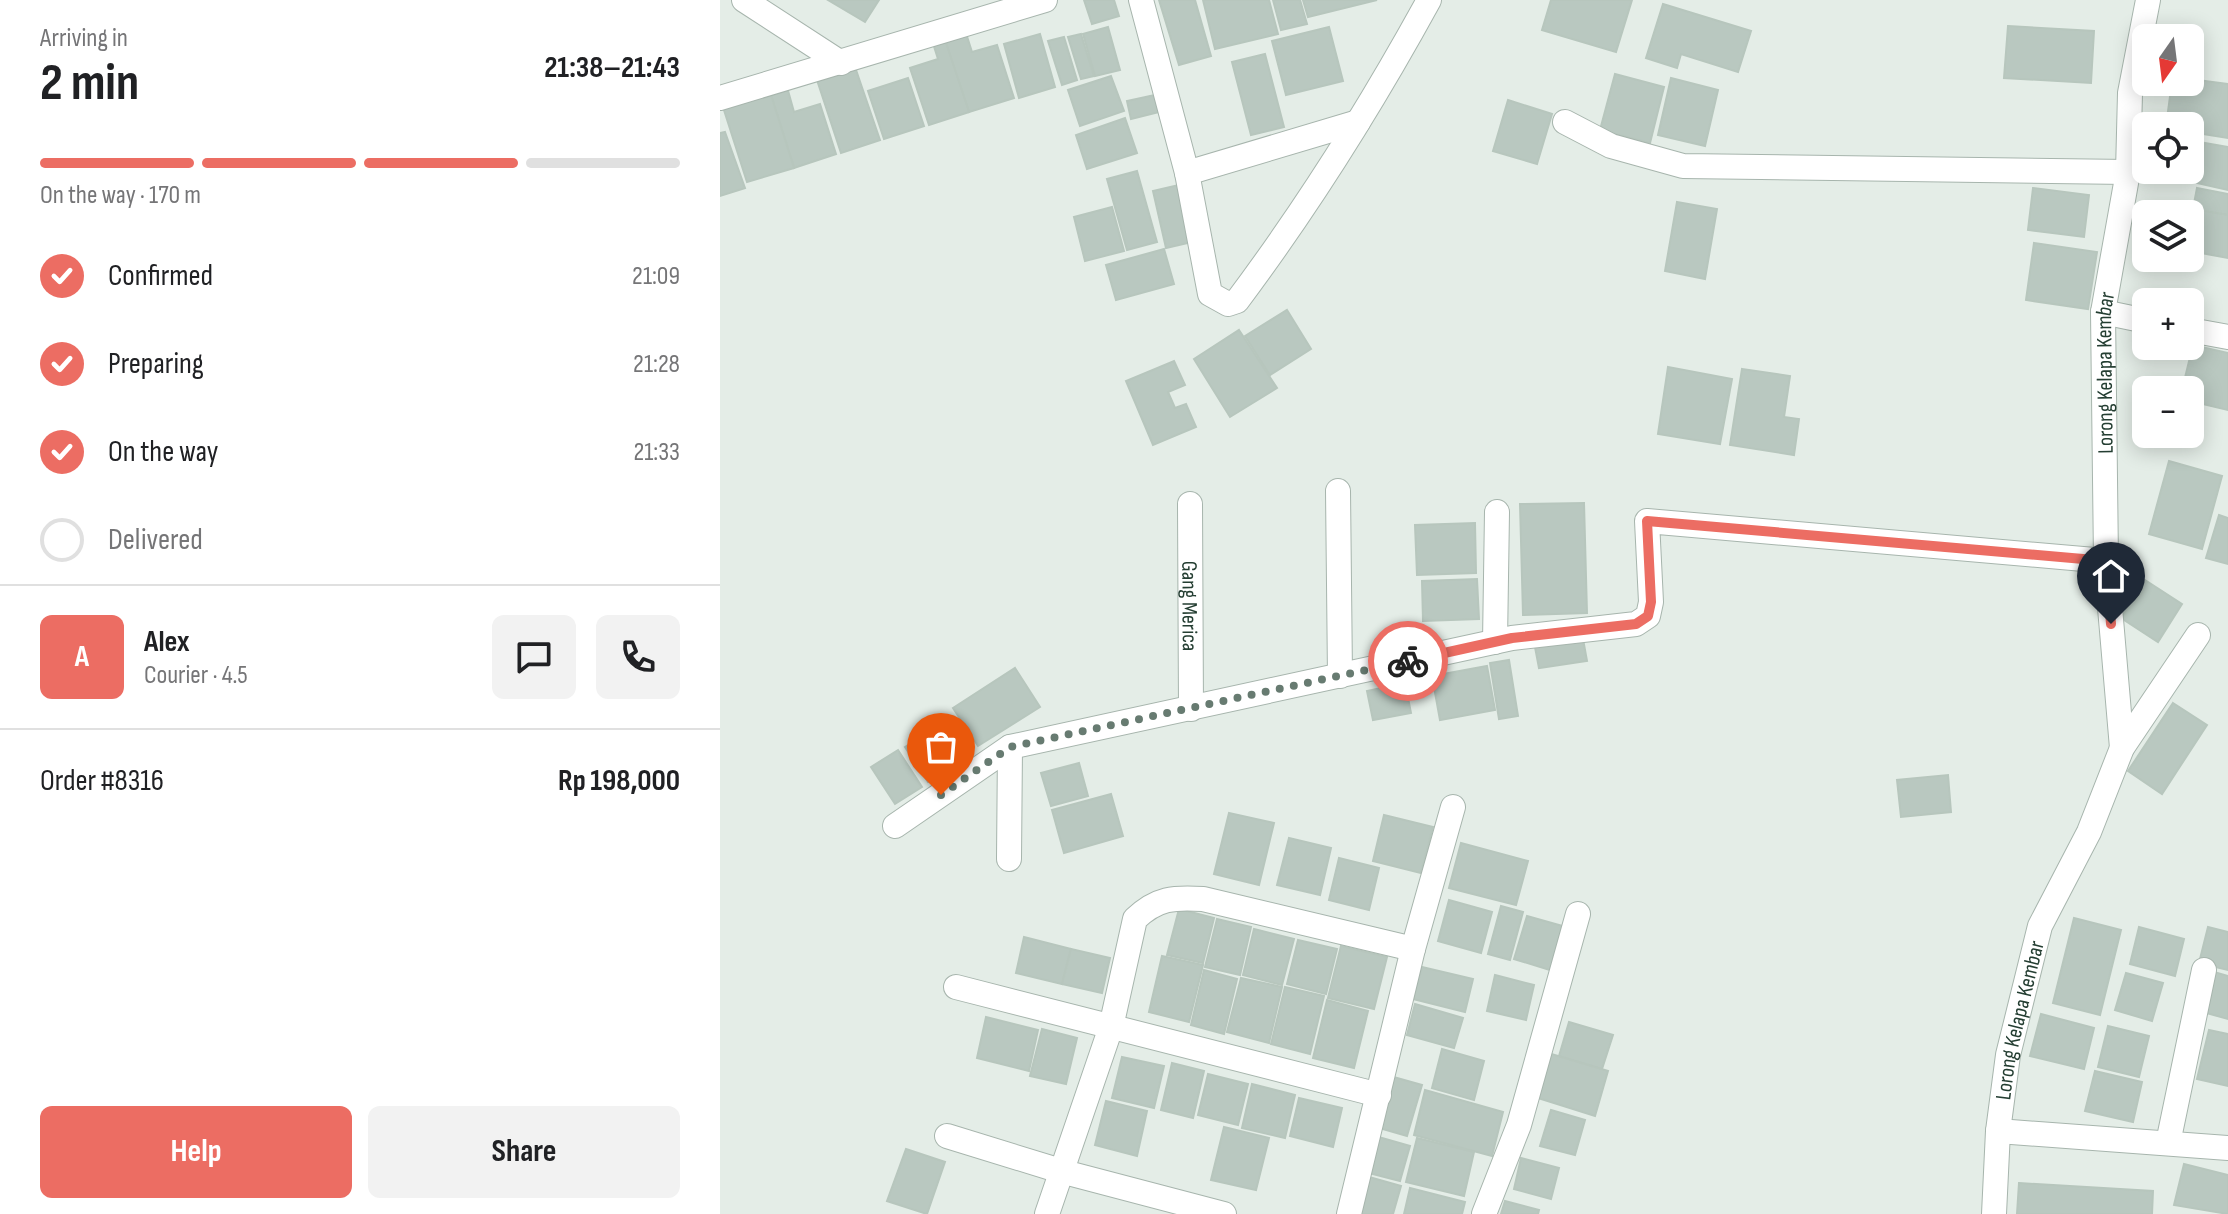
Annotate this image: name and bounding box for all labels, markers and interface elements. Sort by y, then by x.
text: Arriving in [40,23,128,54]
north arrow [2132,24,2204,96]
map controls [2132,24,2204,448]
text: 21:38–21:43 [544,50,680,86]
text: 2 min [40,52,139,115]
button: locate [2132,112,2204,184]
text: On the way · 170 m [40,180,201,211]
button: layers [2132,200,2204,272]
icon: check [40,254,84,298]
text: Confirmed [108,258,213,294]
text: 21:09 [632,261,680,292]
button: + [2132,288,2204,360]
street label: Lorong Kelapa Kembar [2091,290,2121,454]
icon: check [40,342,84,386]
text: Preparing [108,346,204,382]
text: 21:28 [633,349,680,380]
button: − [2132,376,2204,448]
icon: check [40,430,84,474]
text: On the way [108,434,218,470]
text: 21:33 [633,437,680,468]
text: Delivered [108,522,203,558]
pin [2077,542,2145,624]
icon: home [2089,554,2133,598]
street label: Gang Merica [1175,561,1203,651]
button: chat [492,615,576,699]
button: phone [596,615,680,699]
courier [1368,621,1448,701]
text: Alex [144,624,190,660]
text: A [75,639,89,675]
icon: bike [1386,639,1430,683]
text: Courier · 4.5 [144,660,248,691]
pin [907,713,975,795]
icon: bag [919,725,963,769]
text: Order #8316 [40,763,164,799]
text: Rp 198,000 [558,763,680,799]
street label: Lorong Kelapa Kembar [1990,938,2051,1102]
button: Help [40,1106,352,1198]
button: Share [368,1106,680,1198]

